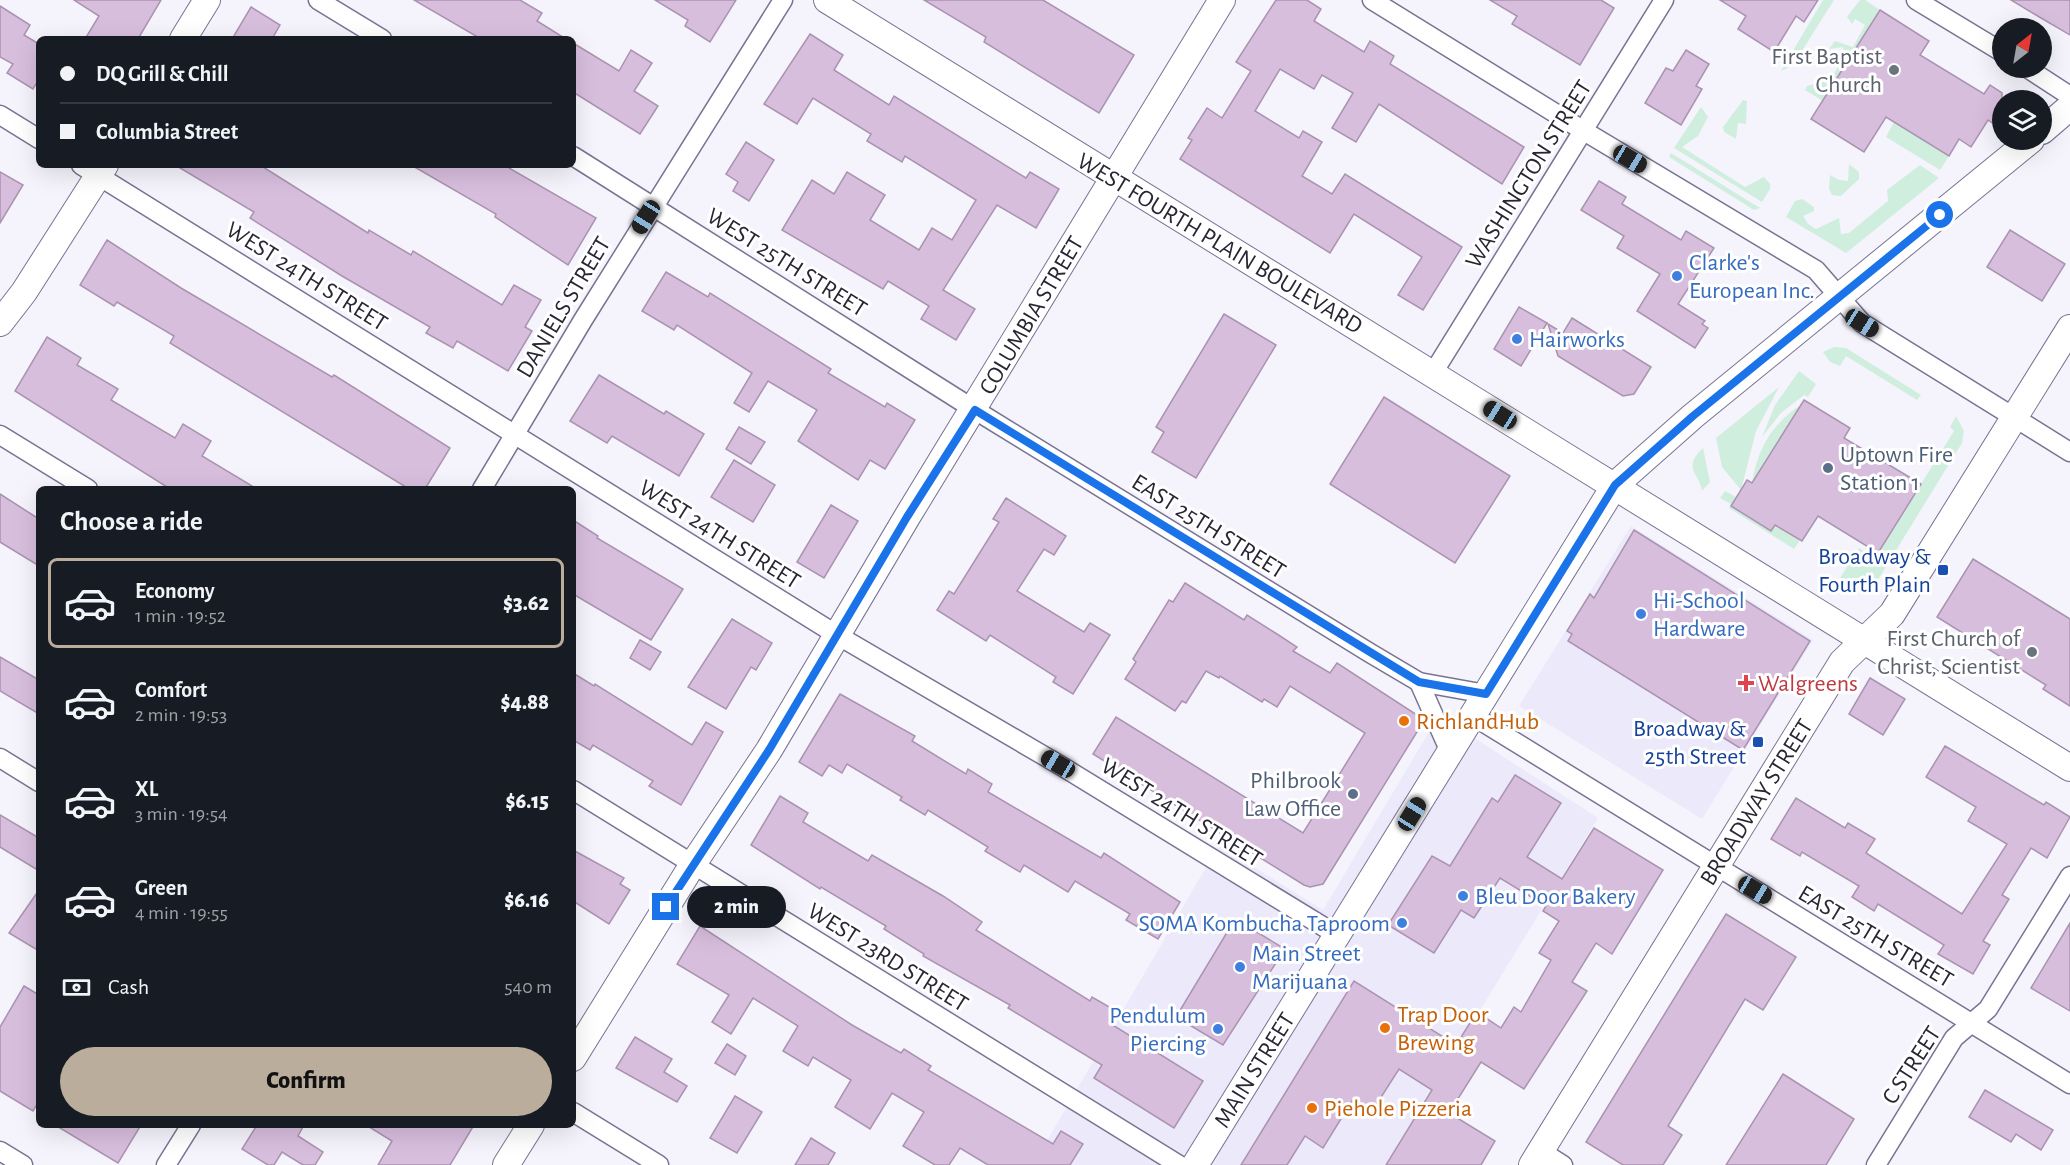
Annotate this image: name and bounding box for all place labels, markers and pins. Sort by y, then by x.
place label: First Baptist Church [1771,45,1882,97]
marker: First Baptist Church [1887,63,1901,77]
place label: Clarke's European Inc. [1689,251,1815,303]
marker: Clarke's European Inc. [1670,269,1684,283]
place label: Hairworks [1529,328,1625,352]
marker: Hairworks [1510,332,1524,346]
place label: Uptown Fire Station 1 [1840,443,1953,495]
marker: Uptown Fire Station 1 [1821,461,1835,475]
place label: Broadway & Fourth Plain [1818,545,1931,597]
marker: Broadway & Fourth Plain [1936,563,1950,577]
place label: Hi-School Hardware [1653,589,1745,641]
marker: Hi-School Hardware [1634,607,1648,621]
place label: First Church of Christ, Scientist [1877,627,2022,679]
marker: First Church of Christ, Scientist [2025,645,2039,659]
place label: Walgreens [1758,672,1858,696]
marker: Walgreens [1739,676,1753,690]
place label: RichlandHub [1416,710,1539,734]
marker: RichlandHub [1397,714,1411,728]
place label: Broadway & 25th Street [1633,717,1746,769]
marker: Broadway & 25th Street [1751,735,1765,749]
place label: Philbrook Law Office [1244,769,1341,821]
marker: Philbrook Law Office [1346,787,1360,801]
place label: Bleu Door Bakery [1475,885,1636,909]
marker: Bleu Door Bakery [1456,889,1470,903]
place label: SOMA Kombucha Taproom [1139,912,1390,936]
marker: SOMA Kombucha Taproom [1395,916,1409,930]
place label: Main Street Marijuana [1252,942,1361,994]
marker: Main Street Marijuana [1233,960,1247,974]
place label: Trap Door Brewing [1397,1003,1489,1055]
place label: Pendulum Piercing [1109,1004,1206,1056]
marker: Trap Door Brewing [1378,1021,1392,1035]
marker: Pendulum Piercing [1211,1022,1225,1036]
place label: Piehole Pizzeria [1324,1097,1472,1121]
marker: Piehole Pizzeria [1305,1101,1319,1115]

